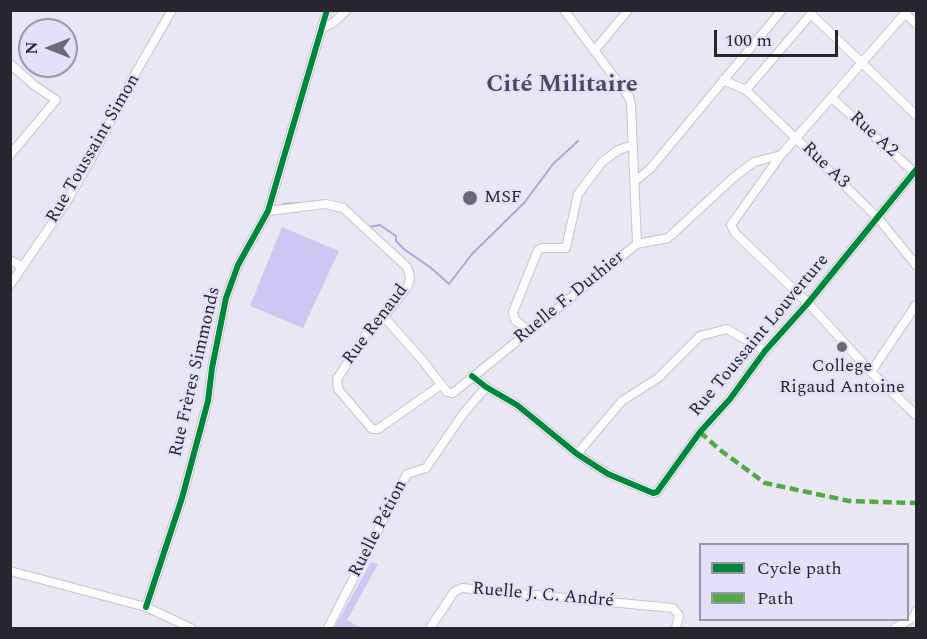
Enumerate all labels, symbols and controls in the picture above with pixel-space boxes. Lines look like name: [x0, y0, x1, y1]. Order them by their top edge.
north arrow: [18, 18, 78, 78]
scale bar: [717, 18, 842, 56]
text: 100 m: [725, 27, 772, 54]
text: N: [20, 41, 44, 55]
street label: Rue Toussaint Simon: [43, 71, 145, 227]
district label: Cité Militaire: [486, 72, 638, 100]
street label: Rue A2: [844, 108, 902, 162]
street label: Rue A3: [797, 138, 853, 194]
place label: MSF: [484, 187, 522, 209]
marker: MSF: [461, 189, 479, 207]
street label: Ruelle F. Duthier: [511, 247, 629, 349]
street label: Rue Toussaint Louverture: [686, 250, 834, 422]
street label: Rue Renaud: [339, 280, 413, 370]
street label: Rue Frères Simmonds: [166, 285, 226, 459]
marker: College Rigaud Antoine: [835, 340, 849, 354]
place label: College Rigaud Antoine: [779, 356, 905, 398]
street label: Ruelle Pétion: [345, 477, 413, 581]
legend: [699, 543, 909, 621]
text: Cycle path: [757, 555, 842, 582]
street label: Ruelle J. C. André: [471, 579, 615, 613]
text: Path: [757, 585, 794, 612]

